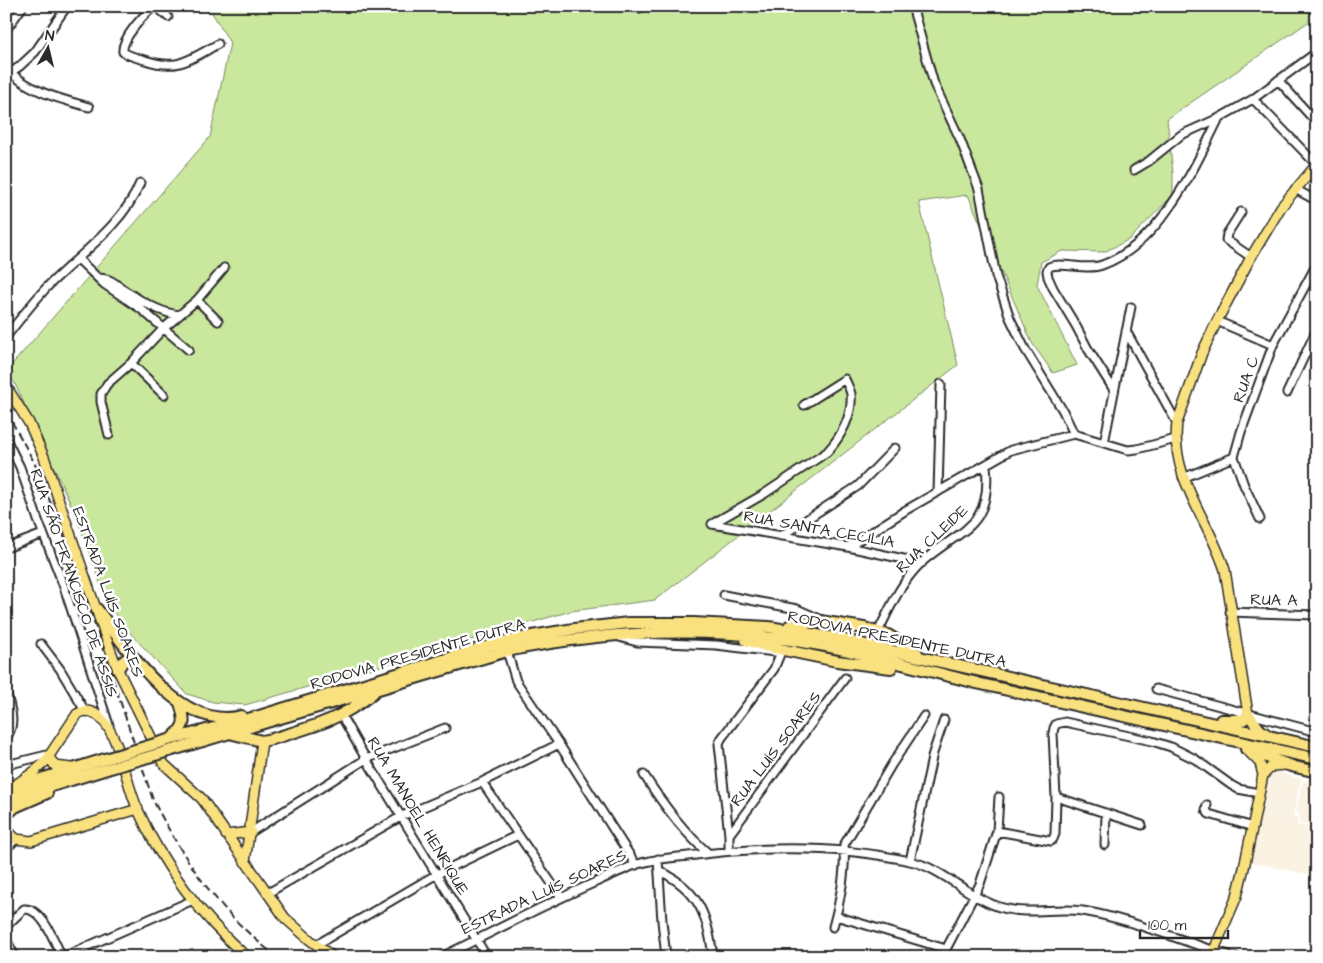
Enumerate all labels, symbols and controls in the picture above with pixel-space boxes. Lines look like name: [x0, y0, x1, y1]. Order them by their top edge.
north arrow: [22, 22, 72, 72]
text: N: [44, 26, 56, 47]
street label: RUA C: [1227, 353, 1265, 405]
street label: RUA SÃO FRANCISCO DE ASSIS: [25, 466, 123, 700]
street label: RUA CLEIDE: [891, 499, 973, 578]
street label: ESTRADA LUÍS SOARES: [67, 504, 149, 680]
street label: RUA SANTA CECILIA: [742, 505, 896, 553]
street label: RUA A: [1250, 589, 1298, 611]
street label: RODOVIA PRESIDENTE DUTRA: [786, 605, 1008, 673]
street label: RODOVIA PRESIDENTE DUTRA: [308, 613, 528, 695]
street label: RUA LUÍS SOARES: [726, 687, 826, 811]
street label: RUA MANOEL HENRIQUE: [362, 733, 474, 900]
street label: ESTRADA LUÍS SOARES: [458, 844, 630, 940]
scale bar: [1140, 908, 1228, 940]
text: 100 m: [1148, 915, 1187, 936]

